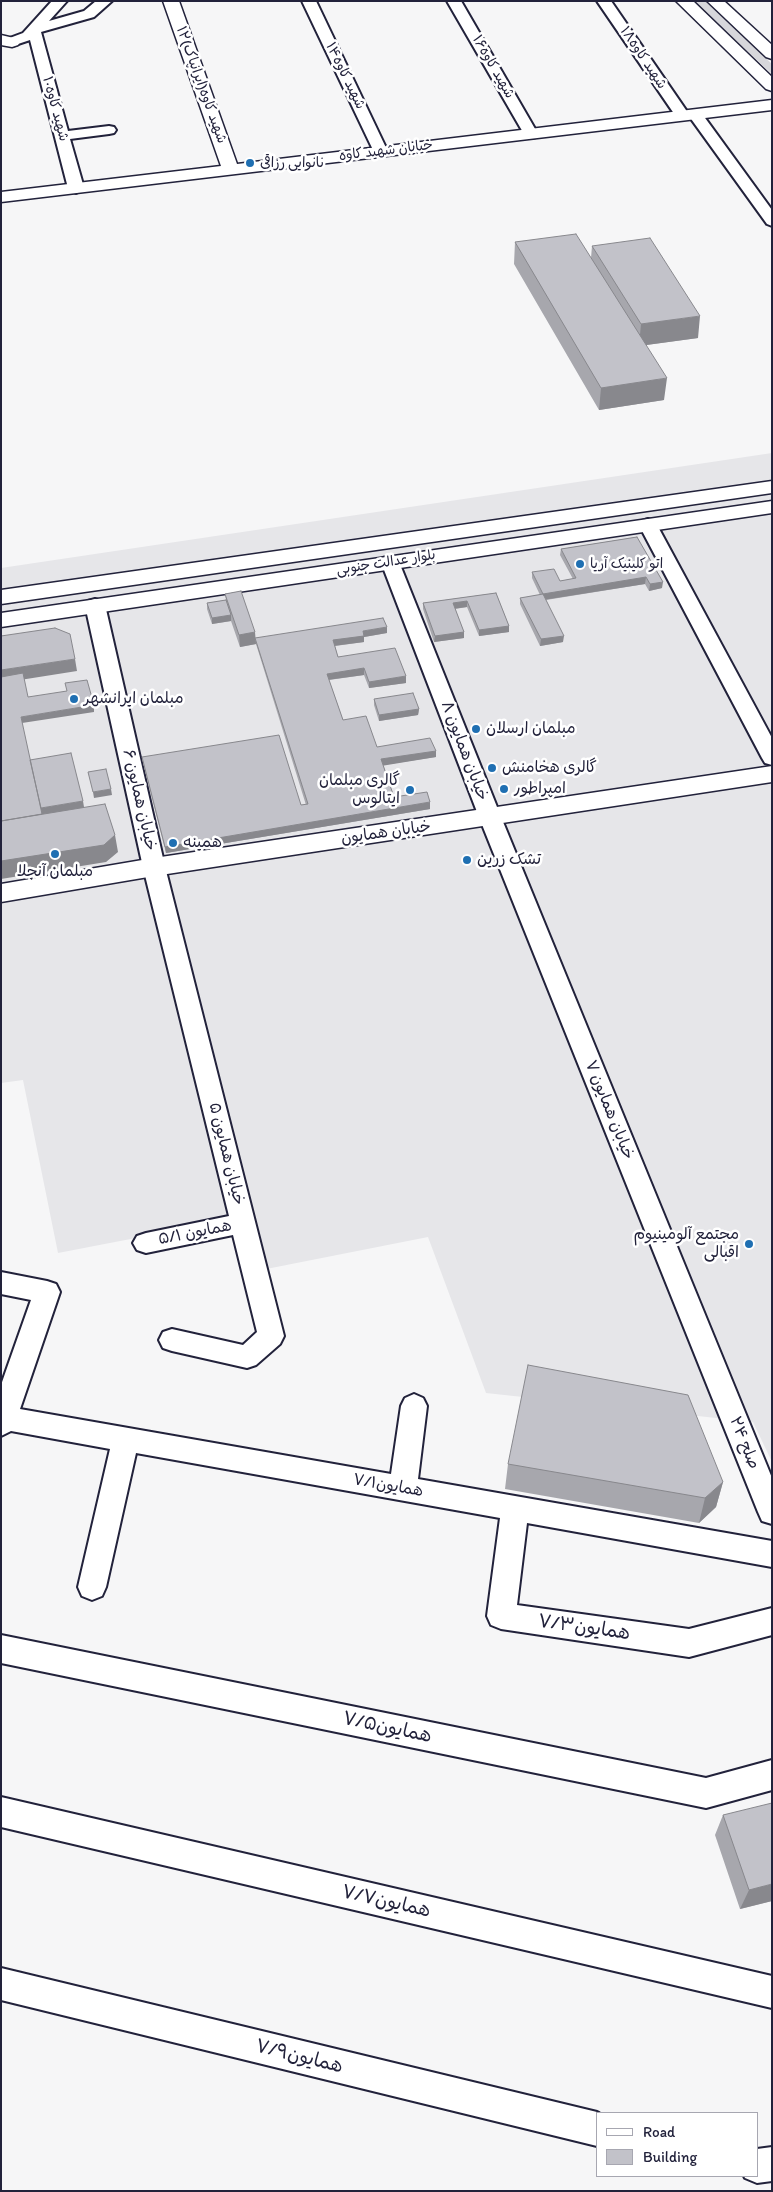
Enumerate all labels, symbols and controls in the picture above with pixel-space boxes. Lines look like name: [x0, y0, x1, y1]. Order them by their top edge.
street label: ۱۲شهید کاوه(ایرانپاک): [172, 24, 230, 146]
street label: شهید کاوه۱۸: [616, 24, 670, 92]
street label: شهید کاوه۱۶: [468, 32, 518, 102]
street label: شهید کاوه۱۴: [322, 40, 368, 112]
street label: شهید کاوه۱۰: [38, 75, 72, 143]
street label: خیابان شهید کاوه: [338, 137, 434, 165]
place label: نانوایی رزاقی: [260, 155, 324, 171]
marker: نانوایی رزاقی: [244, 157, 256, 169]
street label: بلوار عدالت جنوبی: [335, 547, 437, 579]
place label: اتو کلینیک آریا: [590, 556, 663, 572]
marker: اتو کلینیک آریا: [574, 558, 586, 570]
place label: مبلمان ایرانشهر: [84, 689, 184, 709]
marker: مبلمان ایرانشهر: [68, 693, 80, 705]
street label: خیابان همایون ۸: [436, 698, 492, 804]
place label: مبلمان ارسلان: [486, 719, 576, 739]
marker: مبلمان ارسلان: [470, 723, 482, 735]
street label: خیابان همایون ۶: [118, 747, 160, 853]
place label: گالری هخامنش: [502, 758, 597, 778]
marker: گالری هخامنش: [486, 762, 498, 774]
place label: گالری مبلمان ایتالوس: [319, 771, 400, 809]
place label: امپراطور: [514, 779, 566, 799]
marker: امپراطور: [498, 783, 510, 795]
marker: گالری مبلمان ایتالوس: [404, 784, 416, 796]
street label: خیابان همایون: [340, 817, 432, 849]
place label: همینه: [183, 833, 222, 853]
marker: همینه: [167, 837, 179, 849]
marker: مبلمان آنجلا: [49, 848, 61, 860]
place label: تشک زرین: [477, 850, 541, 870]
marker: تشک زرین: [461, 854, 473, 866]
place label: مبلمان آنجلا: [17, 862, 93, 882]
street label: خیابان همایون ۷: [580, 1058, 638, 1162]
street label: خیابان همایون ۵: [204, 1101, 248, 1207]
street label: همایون ۵/۱: [157, 1216, 233, 1250]
place label: مجتمع آلومینیوم اقبالی: [633, 1225, 739, 1263]
marker: مجتمع آلومینیوم اقبالی: [743, 1238, 755, 1250]
street label: صلح ۲۴: [725, 1414, 763, 1472]
street label: همایون۷/۱: [351, 1470, 425, 1502]
street label: همایون۷/۳: [536, 1610, 632, 1646]
street label: همایون۷/۵: [340, 1707, 434, 1749]
street label: همایون۷/۷: [339, 1881, 433, 1923]
street label: همایون۷/۹: [253, 2035, 345, 2079]
legend: [596, 2112, 758, 2177]
text: Road: [643, 2123, 675, 2141]
text: Building: [643, 2148, 697, 2166]

